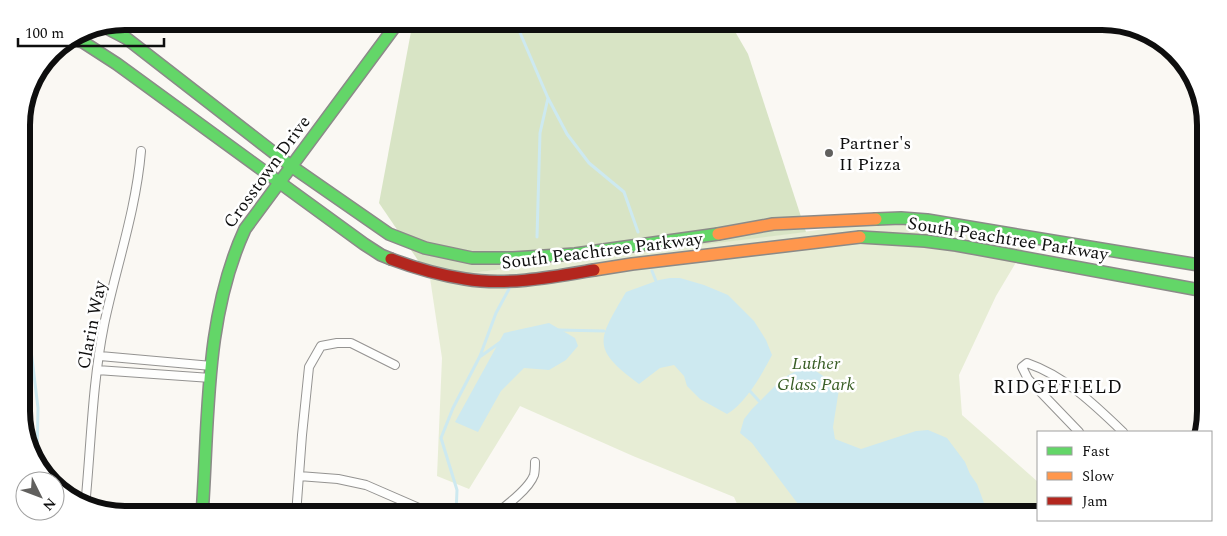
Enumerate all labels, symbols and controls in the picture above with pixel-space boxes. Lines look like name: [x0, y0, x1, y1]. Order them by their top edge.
scale bar: [18, 15, 164, 47]
text: 100 m: [25, 22, 64, 45]
street label: Crosstown Drive: [217, 110, 317, 234]
place label: Partner's II Pizza: [839, 130, 911, 178]
marker: Partner's II Pizza: [823, 147, 835, 159]
street label: South Peachtree Parkway: [906, 210, 1111, 268]
street label: South Peachtree Parkway: [500, 225, 706, 277]
street label: Clarin Way: [70, 277, 114, 372]
park label: Luther Glass Park: [777, 350, 856, 398]
district label: RIDGEFIELD: [993, 373, 1123, 402]
legend: [1037, 431, 1212, 521]
text: Fast: [1082, 440, 1110, 463]
text: Slow: [1082, 465, 1114, 488]
north arrow: [15, 471, 65, 521]
text: Jam: [1082, 490, 1108, 513]
text: N: [38, 493, 61, 516]

